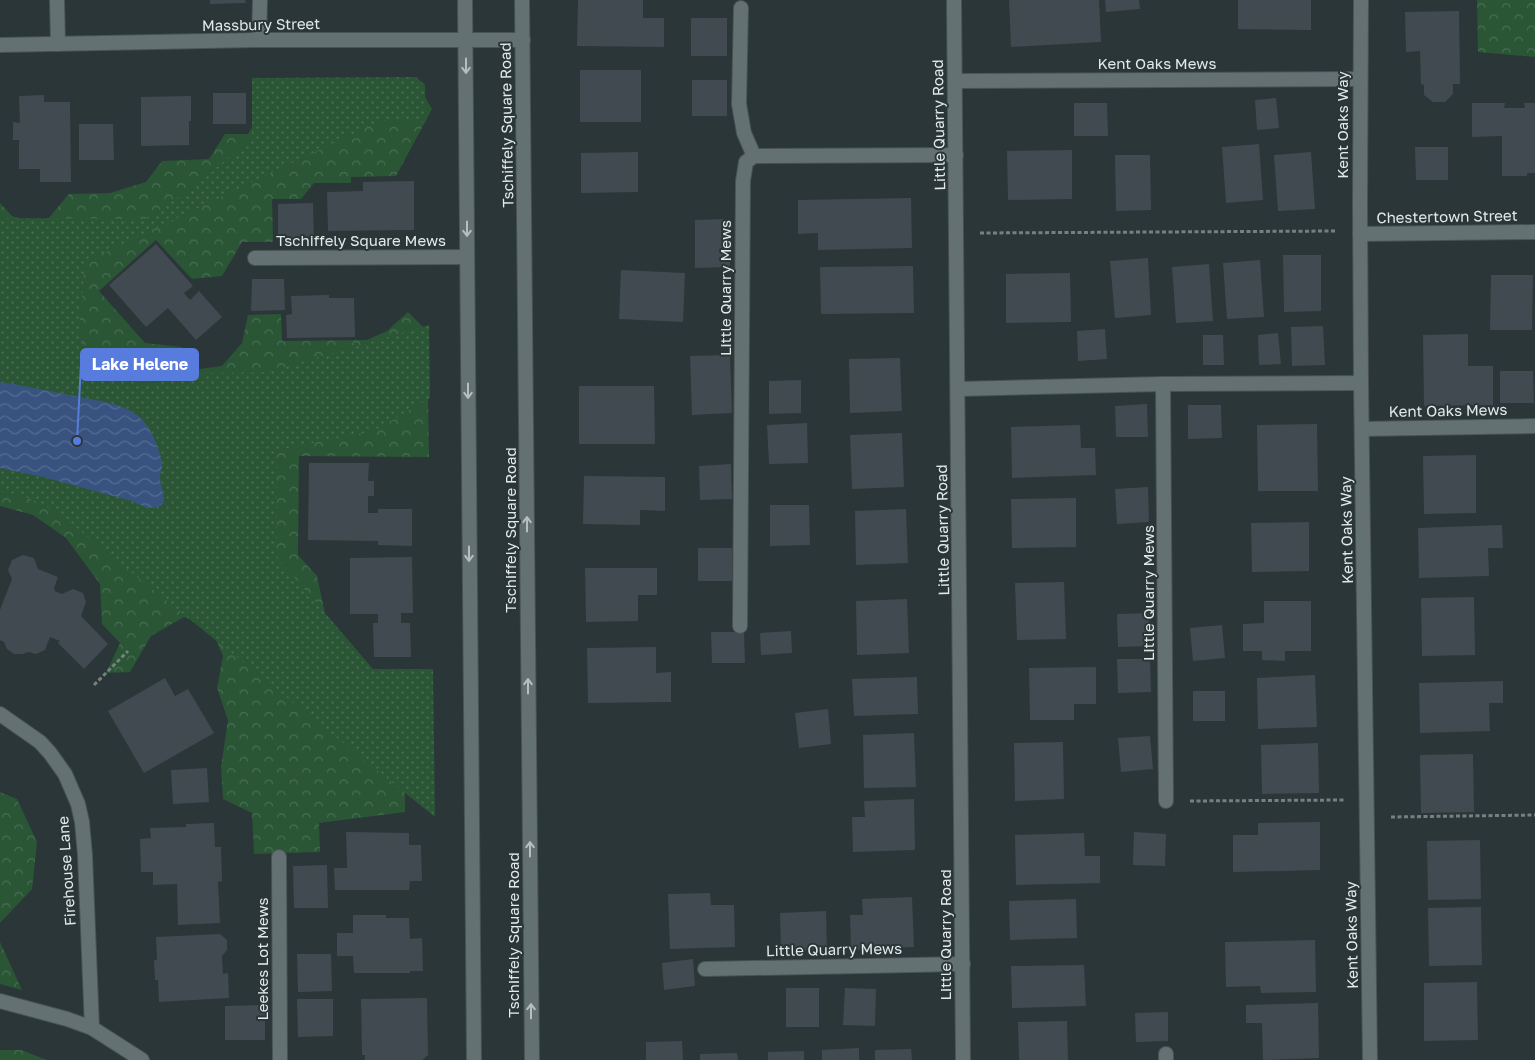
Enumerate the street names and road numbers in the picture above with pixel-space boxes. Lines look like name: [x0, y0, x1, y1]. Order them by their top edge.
street label: Massbury Street: [202, 14, 320, 34]
street label: Tschiffely Square Road: [496, 42, 516, 208]
street label: Kent Oaks Mews: [1098, 54, 1216, 72]
street label: Little Quarry Road: [928, 59, 948, 191]
street label: Kent Oaks Way: [1333, 71, 1351, 179]
street label: Chestertown Street: [1376, 206, 1518, 226]
street label: Little Quarry Mews: [716, 220, 734, 356]
street label: Tschiffely Square Mews: [276, 231, 446, 249]
street label: Kent Oaks Mews: [1388, 400, 1508, 420]
street label: Tschiffely Square Road: [501, 447, 519, 613]
street label: Little Quarry Road: [932, 464, 952, 596]
street label: Kent Oaks Way: [1336, 475, 1356, 584]
street label: Little Quarry Mews: [1139, 525, 1157, 661]
street label: Firehouse Lane: [53, 815, 79, 927]
street label: Tschiffely Square Road: [504, 852, 522, 1018]
street label: Little Quarry Road: [936, 869, 954, 1001]
street label: Kent Oaks Way: [1341, 880, 1361, 989]
street label: Leekes Lot Mews: [253, 897, 271, 1021]
street label: Little Quarry Mews: [766, 939, 902, 959]

